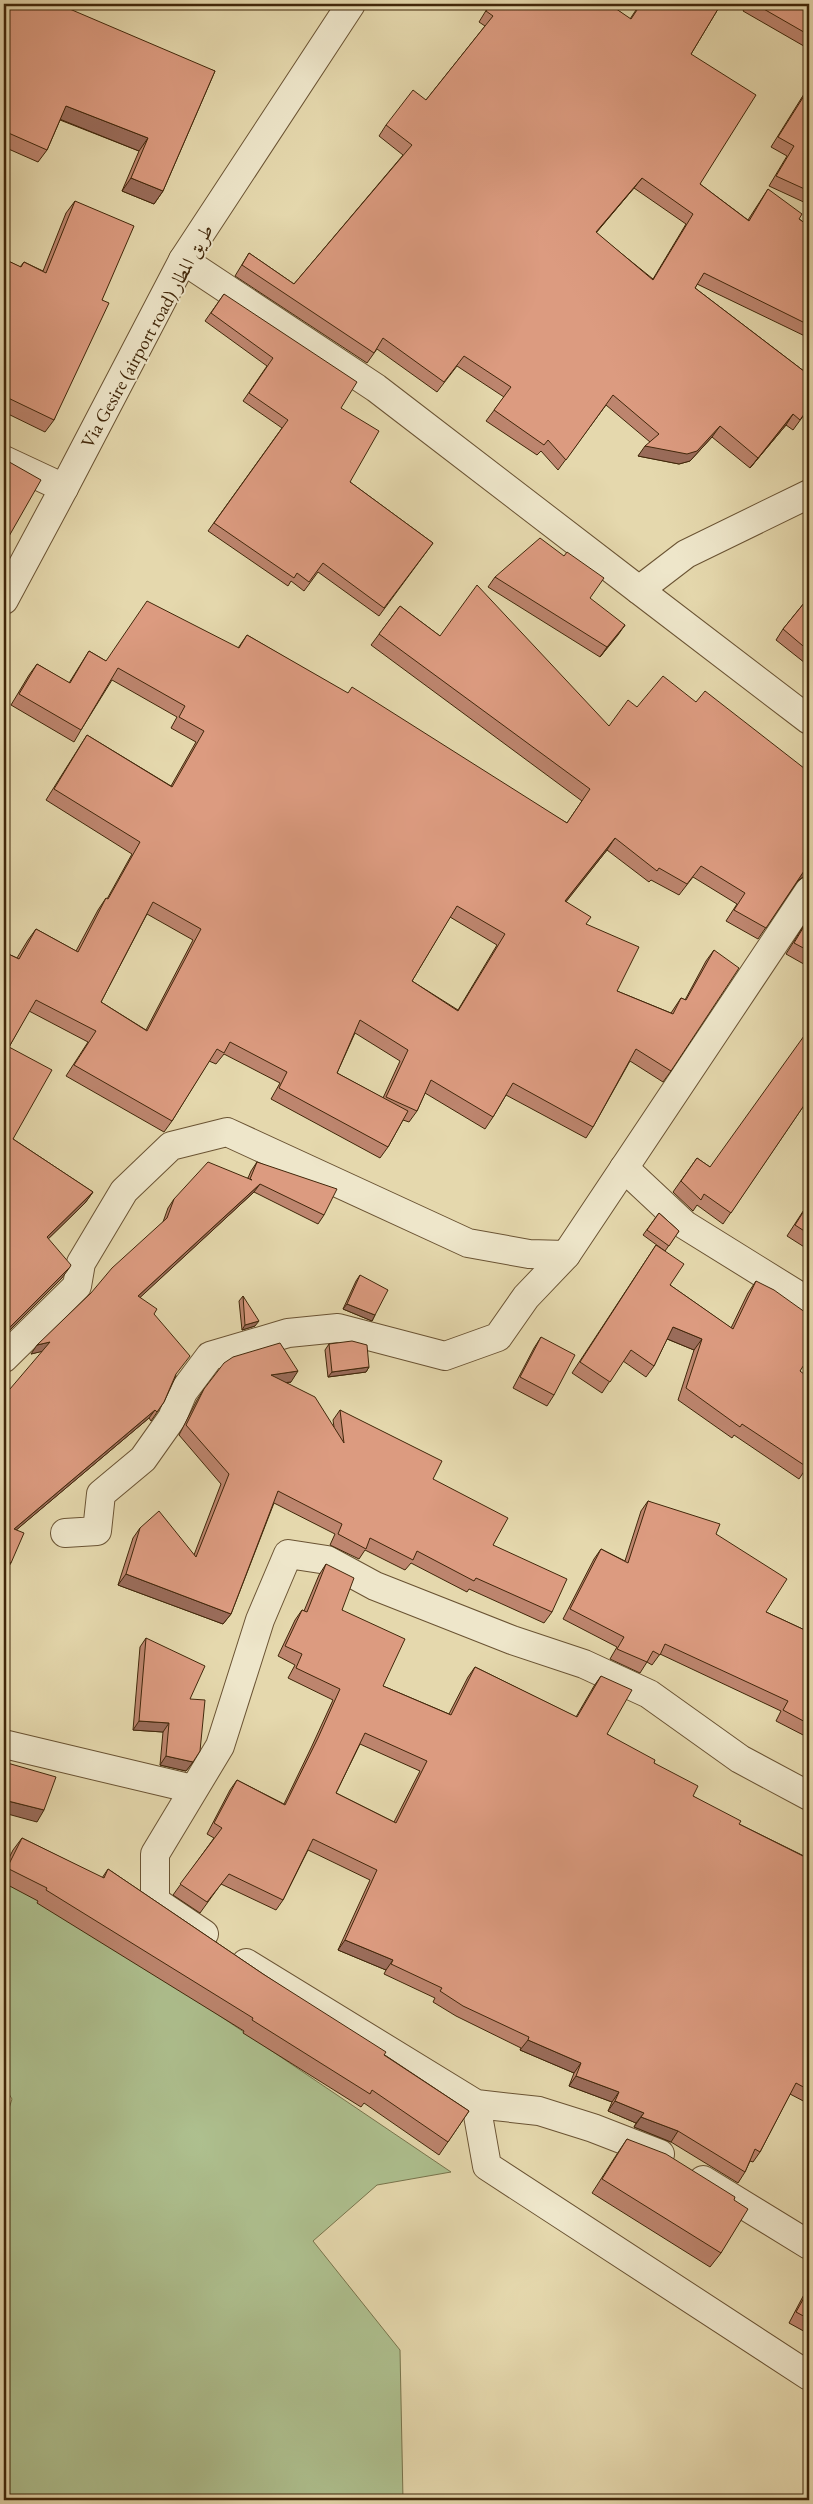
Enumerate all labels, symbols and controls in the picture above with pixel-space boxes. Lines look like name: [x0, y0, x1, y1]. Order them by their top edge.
street label: Via Gesire (airport road) طريق المطار: [75, 220, 219, 452]

